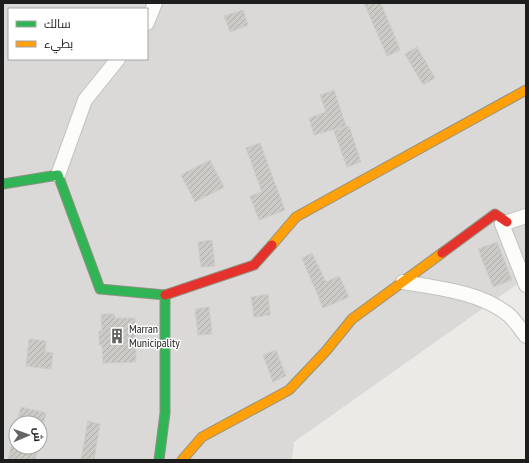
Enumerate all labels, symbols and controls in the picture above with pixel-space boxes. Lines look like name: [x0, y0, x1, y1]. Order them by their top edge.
legend: [8, 8, 148, 60]
text: سالك: [44, 16, 71, 31]
text: بطيء: [44, 36, 73, 54]
place label: Marran Municipality: [129, 321, 180, 350]
building icon: Marran Municipality: [108, 327, 126, 345]
north arrow: [8, 415, 48, 455]
text: ش: [31, 427, 45, 442]

